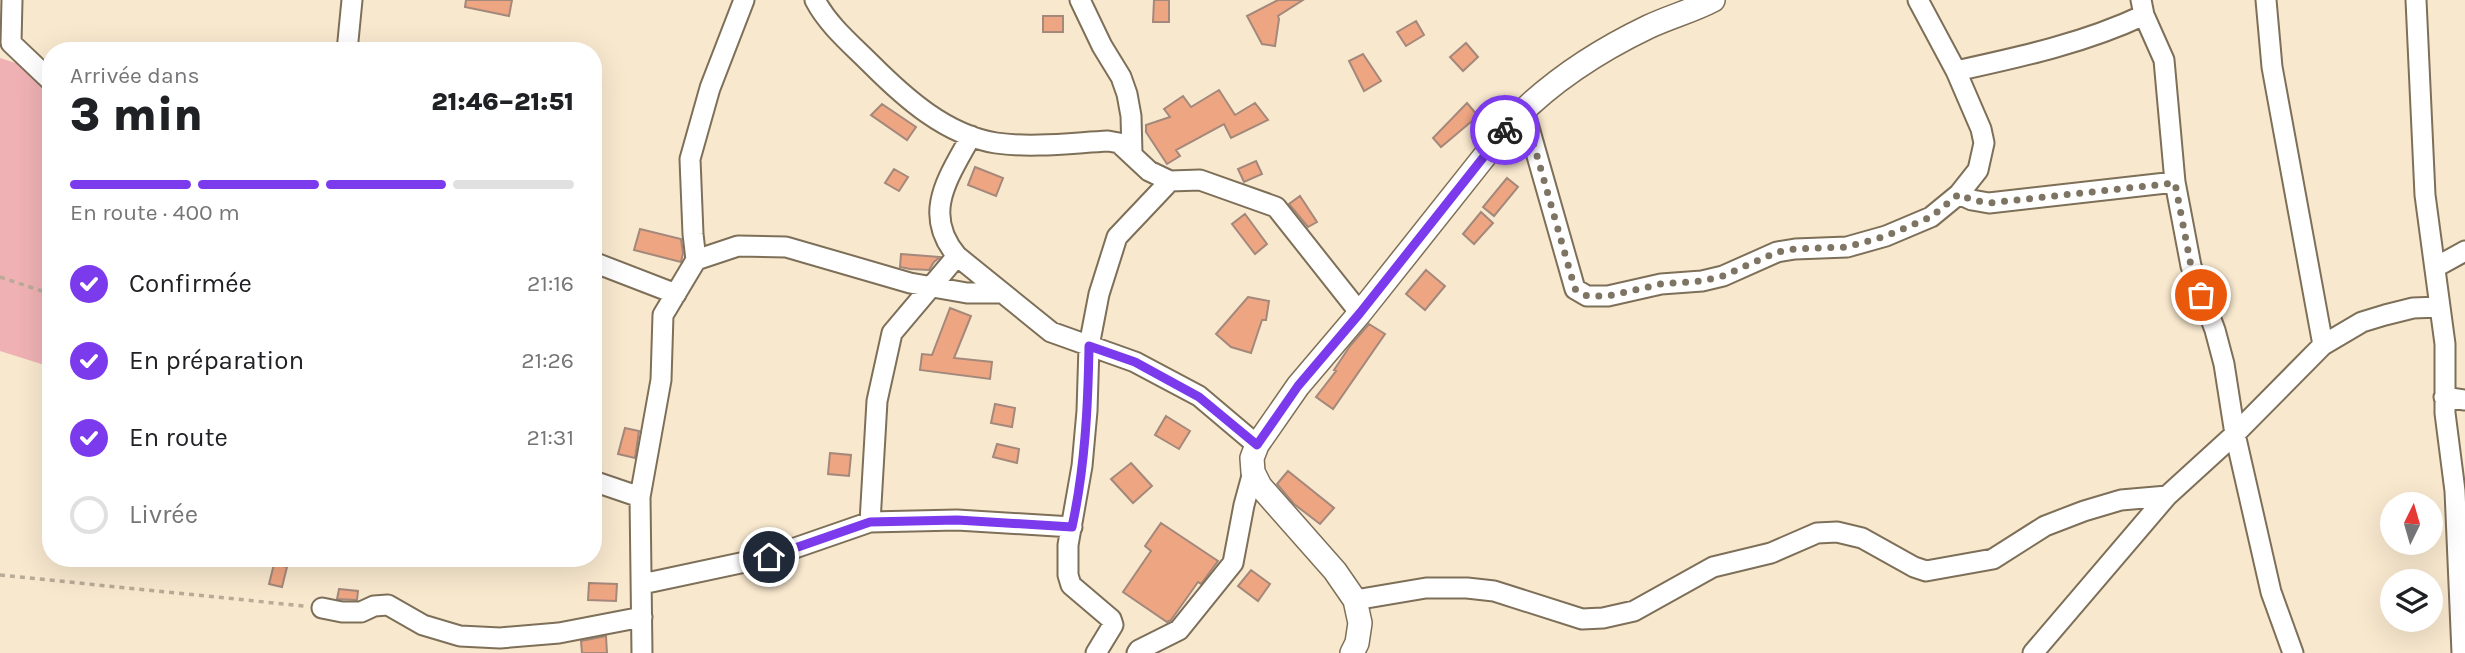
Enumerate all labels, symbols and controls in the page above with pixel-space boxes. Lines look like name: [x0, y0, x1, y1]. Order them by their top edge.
text: Arrivée dans: [70, 62, 200, 89]
text: 21:46–21:51: [431, 86, 574, 117]
text: 3 min: [70, 88, 203, 142]
courier: [1470, 95, 1540, 165]
icon: bike: [1486, 111, 1524, 149]
text: En route · 400 m: [70, 199, 240, 226]
icon: check: [70, 265, 108, 303]
pin: [2171, 265, 2231, 325]
text: Confirmée: [129, 268, 252, 299]
text: 21:16: [527, 270, 574, 297]
icon: bag: [2182, 276, 2220, 314]
icon: check: [70, 342, 108, 380]
text: En préparation: [129, 345, 304, 376]
text: 21:26: [521, 347, 574, 374]
icon: check: [70, 419, 108, 457]
text: En route: [129, 422, 228, 453]
text: 21:31: [527, 424, 574, 451]
north arrow: [2380, 492, 2443, 555]
map controls: [2380, 492, 2443, 632]
text: Livrée: [129, 499, 198, 530]
pin: [739, 527, 799, 587]
icon: home: [750, 538, 788, 576]
button: layers: [2380, 569, 2443, 632]

